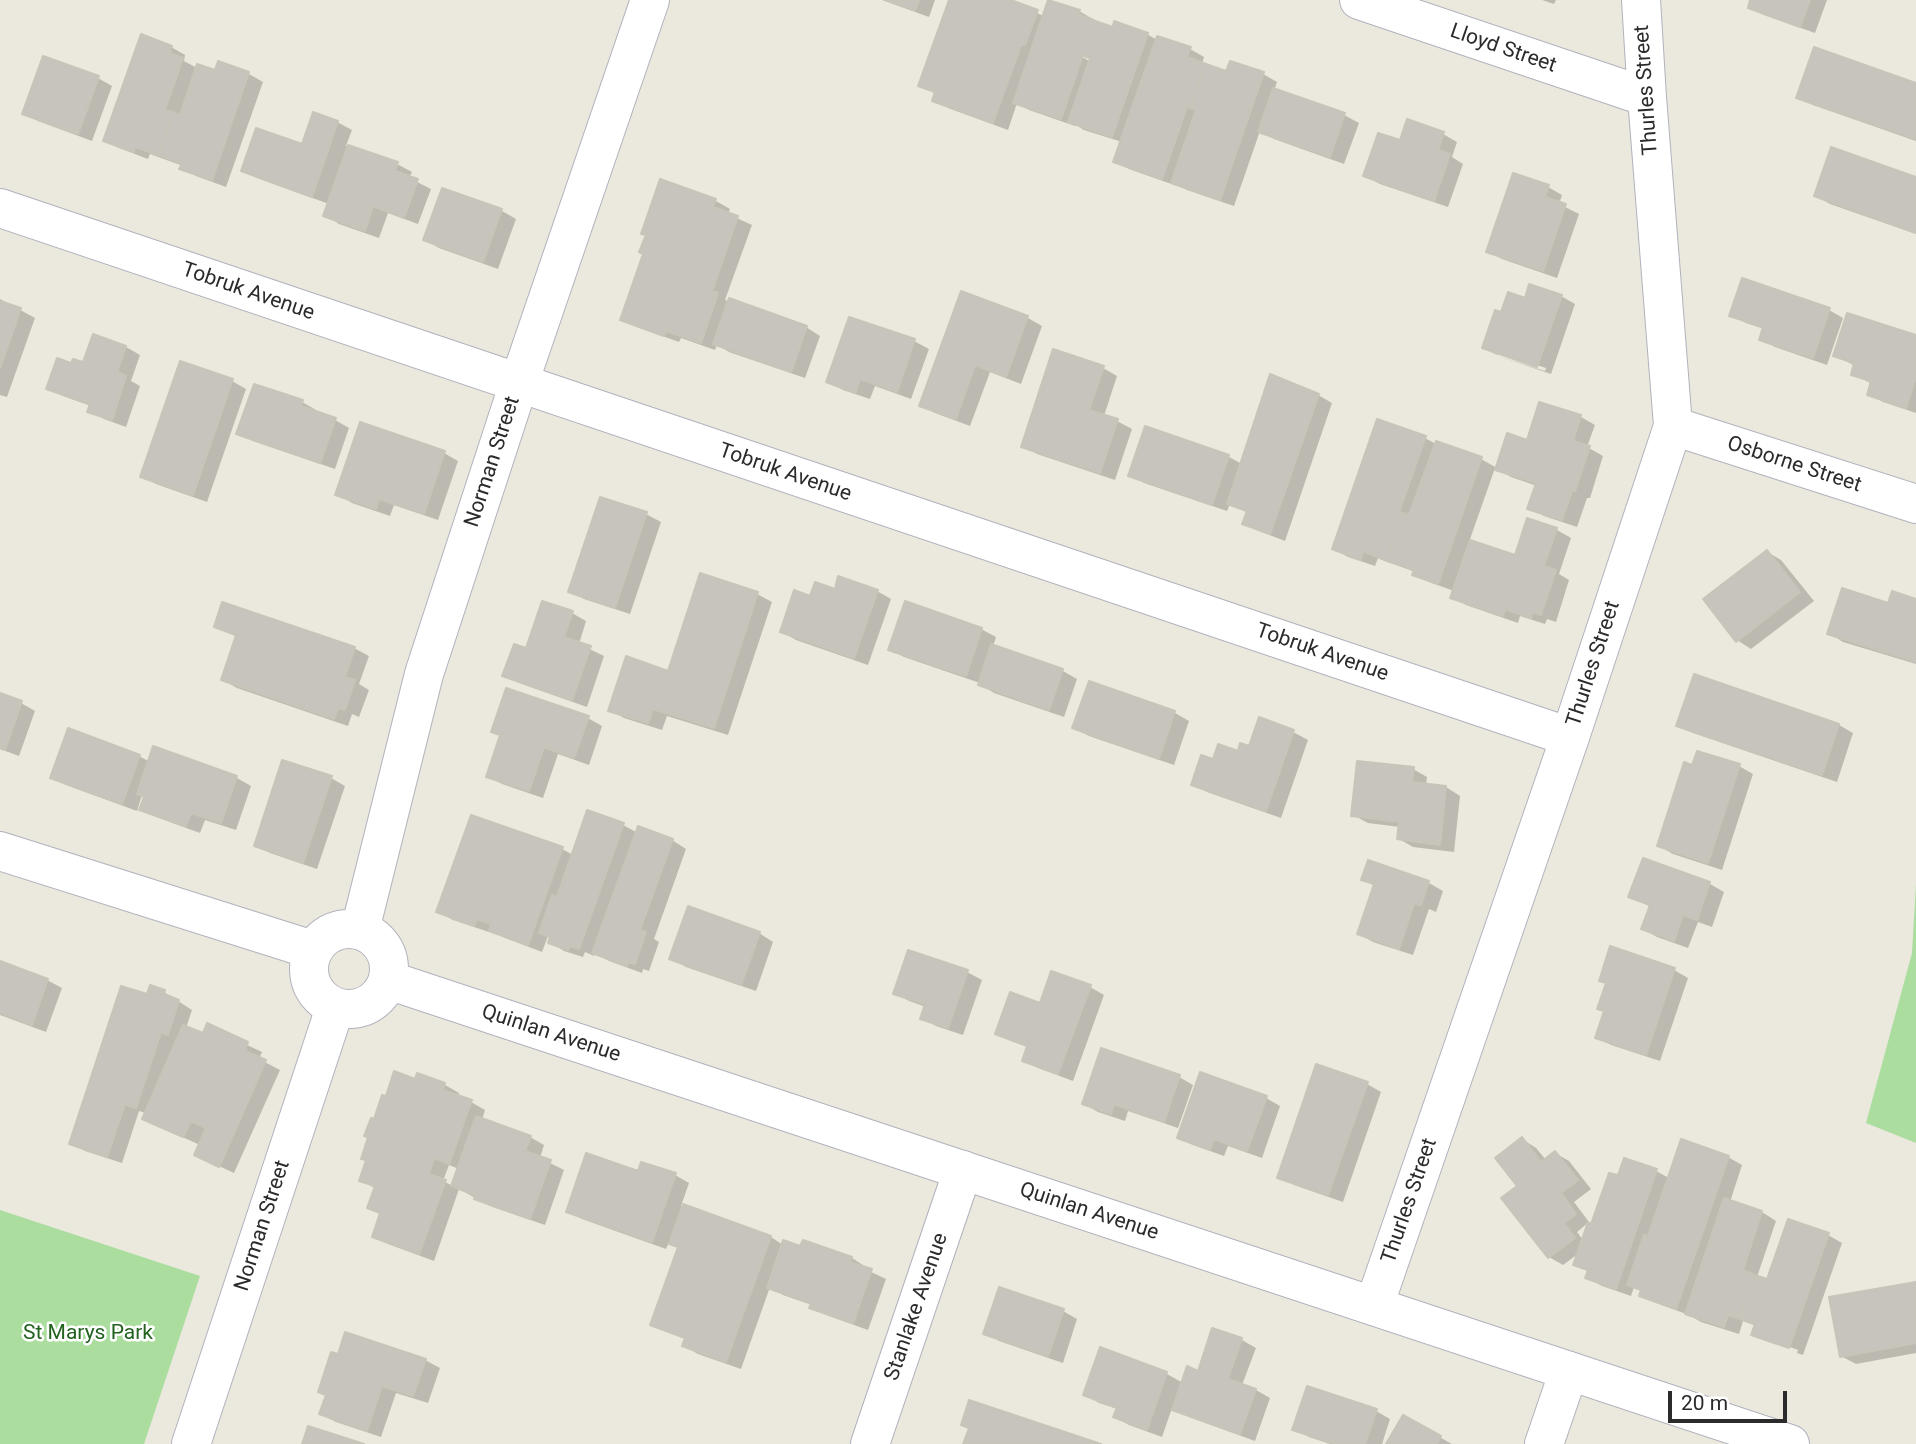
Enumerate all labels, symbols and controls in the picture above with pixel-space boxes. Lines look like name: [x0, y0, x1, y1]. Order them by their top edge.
street label: Lloyd Street: [1447, 19, 1559, 79]
street label: Thurles Street: [1630, 24, 1664, 156]
street label: Tobruk Avenue: [178, 258, 318, 326]
street label: Norman Street: [460, 393, 526, 531]
street label: Osborne Street: [1724, 431, 1864, 499]
street label: Tobruk Avenue: [715, 439, 855, 507]
street label: Thurles Street: [1562, 598, 1626, 730]
street label: Tobruk Avenue: [1252, 619, 1392, 687]
street label: Quinlan Avenue: [478, 1000, 624, 1068]
street label: Thurles Street: [1377, 1135, 1443, 1267]
street label: Norman Street: [230, 1157, 296, 1295]
street label: Quinlan Avenue: [1016, 1178, 1162, 1246]
street label: Stanlake Avenue: [880, 1230, 954, 1384]
park label: St Marys Park: [23, 1321, 153, 1347]
scale bar: [1671, 1378, 1790, 1422]
text: 20 m: [1681, 1391, 1728, 1415]

